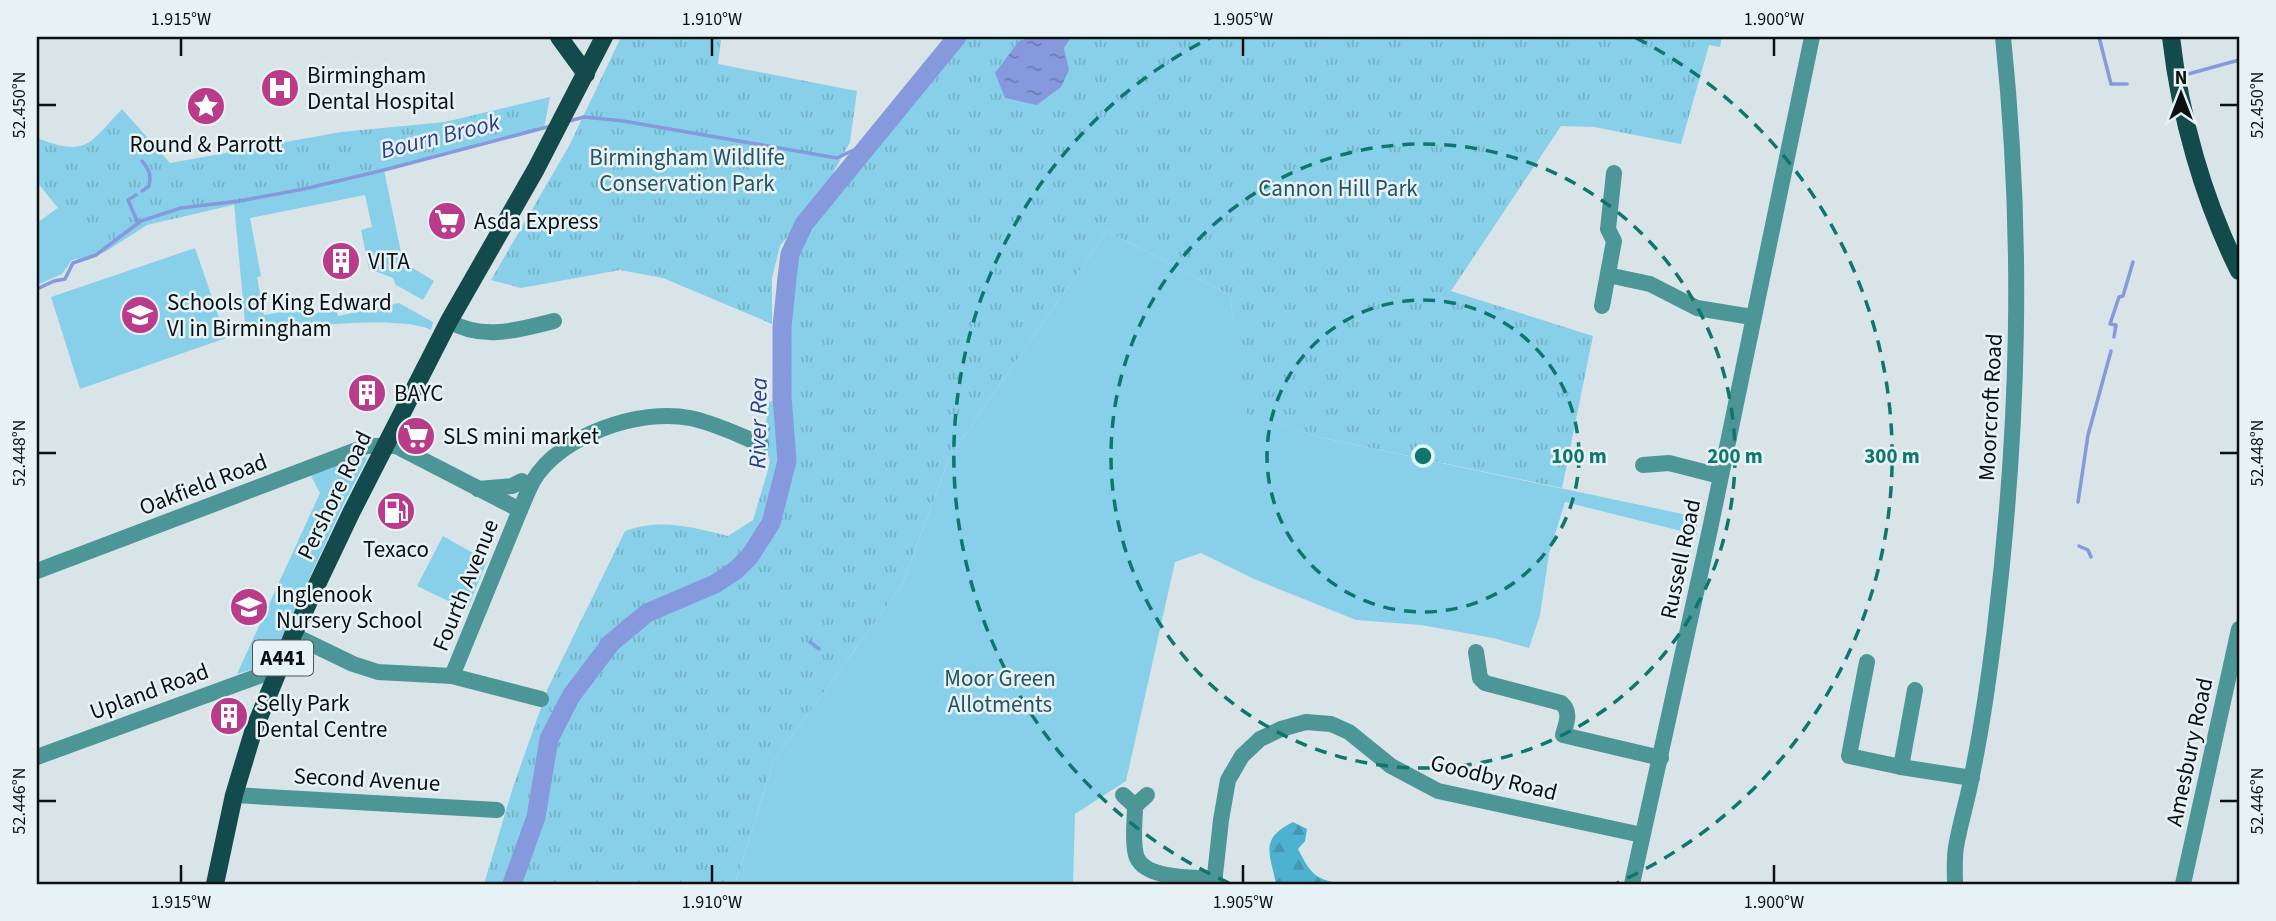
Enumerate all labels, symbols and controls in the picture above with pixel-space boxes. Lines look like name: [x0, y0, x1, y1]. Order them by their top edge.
text: 1.915°W: [151, 7, 211, 32]
text: 1.910°W: [682, 7, 742, 32]
text: 1.905°W: [1213, 7, 1273, 32]
text: 1.900°W: [1744, 7, 1804, 32]
place label: Birmingham Dental Hospital: [307, 59, 455, 118]
north arrow: [2146, 60, 2216, 130]
text: N: [2175, 65, 2187, 92]
hospital icon: Birmingham Dental Hospital: [259, 67, 301, 109]
text: 52.450°N: [7, 72, 32, 138]
text: 52.450°N: [2245, 72, 2270, 138]
place icon: Round & Parrott: [185, 85, 227, 127]
water label: Bourn Brook: [377, 105, 504, 168]
place label: Round & Parrott: [130, 128, 283, 161]
park label: Birmingham Wildlife Conservation Park: [589, 141, 785, 200]
park label: Cannon Hill Park: [1258, 172, 1418, 205]
supermarket icon: Asda Express: [426, 200, 468, 242]
place label: Asda Express: [474, 205, 598, 238]
building icon: VITA: [320, 240, 362, 282]
place label: VITA: [368, 245, 410, 278]
place label: Schools of King Edward VI in Birmingham: [167, 286, 392, 345]
school or university icon: Schools of King Edward VI in Birmingham: [119, 294, 161, 336]
street label: Moorcroft Road: [1970, 332, 2011, 482]
building icon: BAYC: [346, 372, 388, 414]
place label: BAYC: [394, 377, 443, 410]
water label: River Rea: [740, 377, 777, 469]
supermarket icon: SLS mini market: [395, 415, 437, 457]
text: 52.448°N: [7, 420, 32, 486]
place label: SLS mini market: [443, 420, 599, 453]
text: 52.448°N: [2245, 420, 2270, 486]
street label: Pershore Road: [289, 425, 380, 565]
text: 100 m: [1551, 441, 1607, 471]
text: 200 m: [1707, 441, 1763, 471]
text: 300 m: [1864, 441, 1920, 471]
centre of rings: [1411, 444, 1435, 468]
street label: Oakfield Road: [134, 445, 272, 524]
fuel station icon: Texaco: [375, 490, 417, 532]
street label: Russell Road: [1652, 496, 1709, 622]
street label: Fourth Avenue: [424, 514, 507, 656]
place label: Texaco: [363, 533, 429, 566]
place label: Inglenook Nursery School: [276, 578, 422, 637]
school or university icon: Inglenook Nursery School: [228, 586, 270, 628]
road number: A441: [253, 640, 313, 676]
street label: Upland Road: [85, 655, 213, 728]
park label: Moor Green Allotments: [944, 662, 1056, 721]
street label: Amesbury Road: [2158, 675, 2221, 829]
place label: Selly Park Dental Centre: [256, 687, 388, 746]
building icon: Selly Park Dental Centre: [208, 695, 250, 737]
street label: Goodby Road: [1427, 746, 1561, 809]
street label: Second Avenue: [293, 759, 441, 800]
text: 52.446°N: [7, 768, 32, 834]
text: 52.446°N: [2245, 768, 2270, 834]
text: 1.915°W: [151, 890, 211, 915]
text: 1.910°W: [682, 890, 742, 915]
text: 1.905°W: [1213, 890, 1273, 915]
text: 1.900°W: [1744, 890, 1804, 915]

